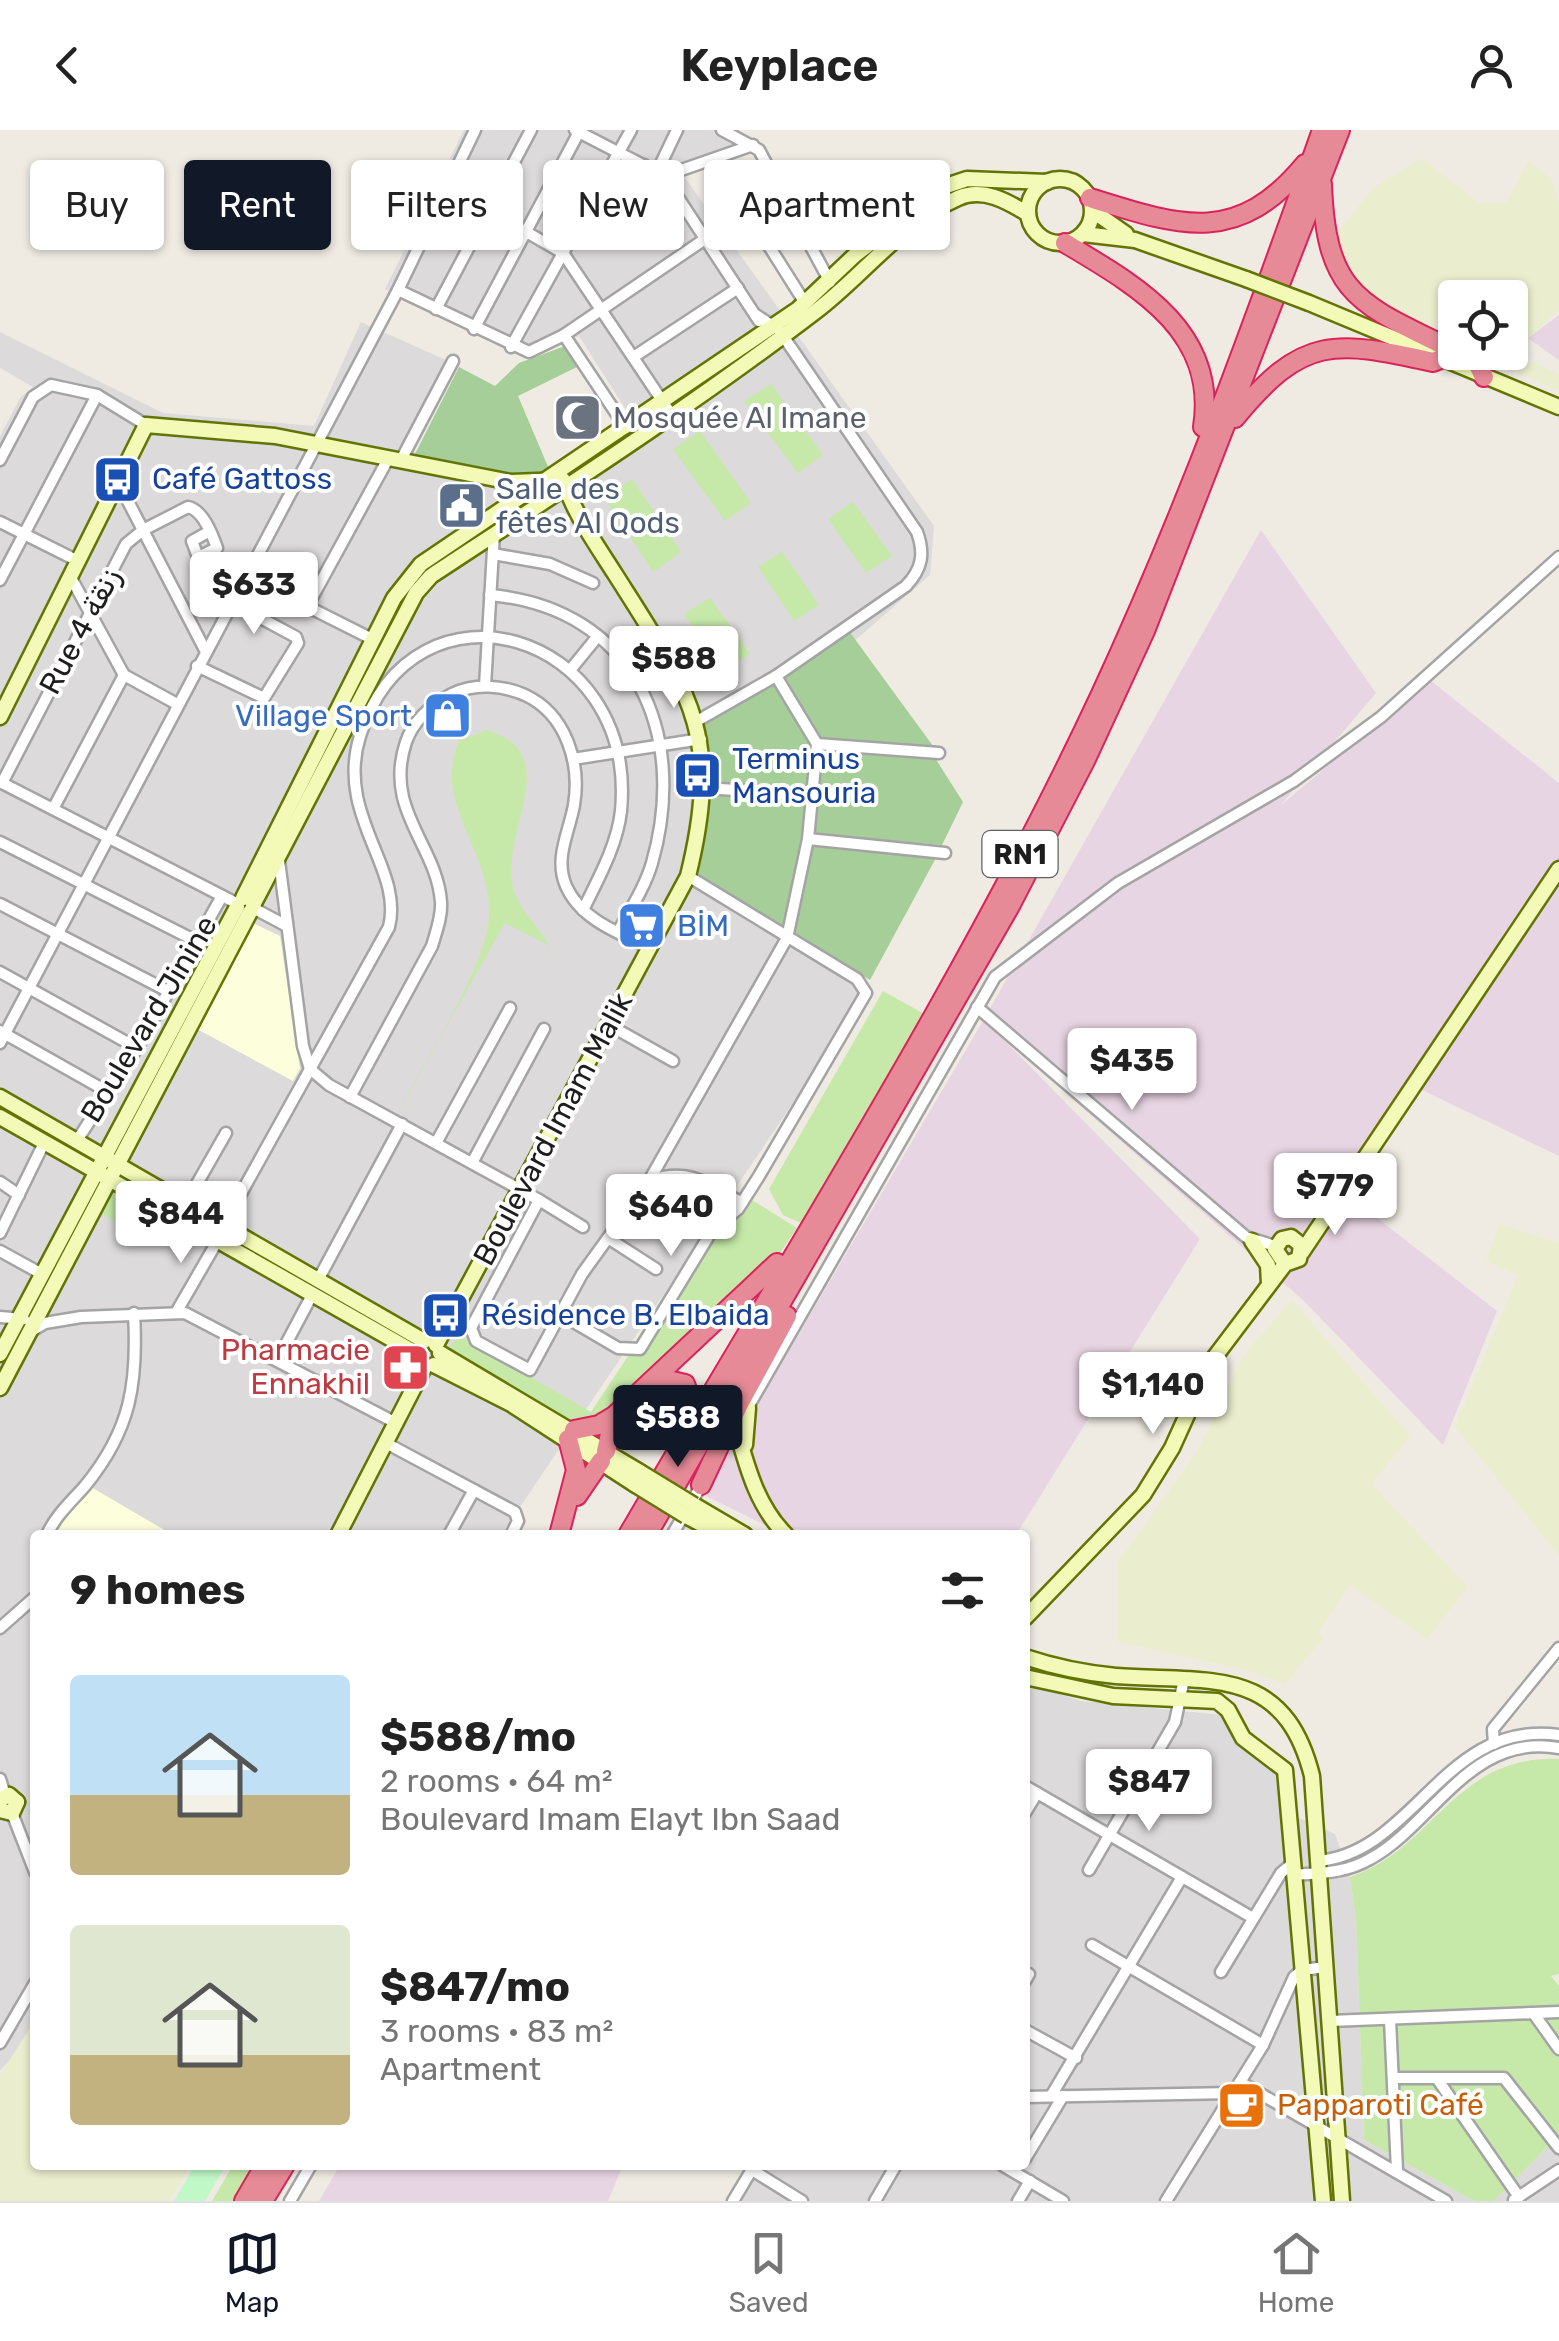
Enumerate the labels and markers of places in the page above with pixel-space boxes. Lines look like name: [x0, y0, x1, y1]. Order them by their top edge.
mosque icon: Mosquée Al Imane: [552, 392, 604, 444]
place label: Mosquée Al Imane: [613, 400, 867, 436]
bus stop icon: Café Gattoss: [91, 453, 143, 505]
place label: Café Gattoss: [152, 461, 332, 497]
place label: Salle des fêtes Al Qods: [496, 471, 680, 541]
public building icon: Salle des fêtes Al Qods: [435, 480, 487, 532]
pin: $633: [195, 552, 313, 637]
pin: $588: [615, 626, 733, 711]
shop icon: Village Sport: [421, 690, 473, 742]
place label: Village Sport: [235, 698, 412, 734]
place label: Terminus Mansouria: [732, 741, 876, 811]
bus stop icon: Terminus Mansouria: [671, 750, 723, 802]
supermarket icon: BİM: [616, 900, 668, 952]
place label: BİM: [677, 908, 729, 944]
pin: $435: [1073, 1028, 1191, 1113]
pin: $779: [1276, 1153, 1394, 1238]
pin: $640: [612, 1174, 730, 1259]
pin: $844: [122, 1181, 240, 1266]
bus stop icon: Résidence B. Elbaida: [420, 1289, 472, 1341]
place label: Résidence B. Elbaida: [481, 1297, 770, 1333]
place label: Pharmacie Ennakhil: [221, 1332, 370, 1402]
pharmacy icon: Pharmacie Ennakhil: [379, 1341, 431, 1393]
pin: $1,140: [1072, 1352, 1234, 1437]
pin: $588: [619, 1385, 737, 1470]
pin: $847: [1090, 1749, 1208, 1834]
cafe icon: Papparoti Café: [1216, 2079, 1268, 2131]
place label: Papparoti Café: [1277, 2087, 1484, 2123]

